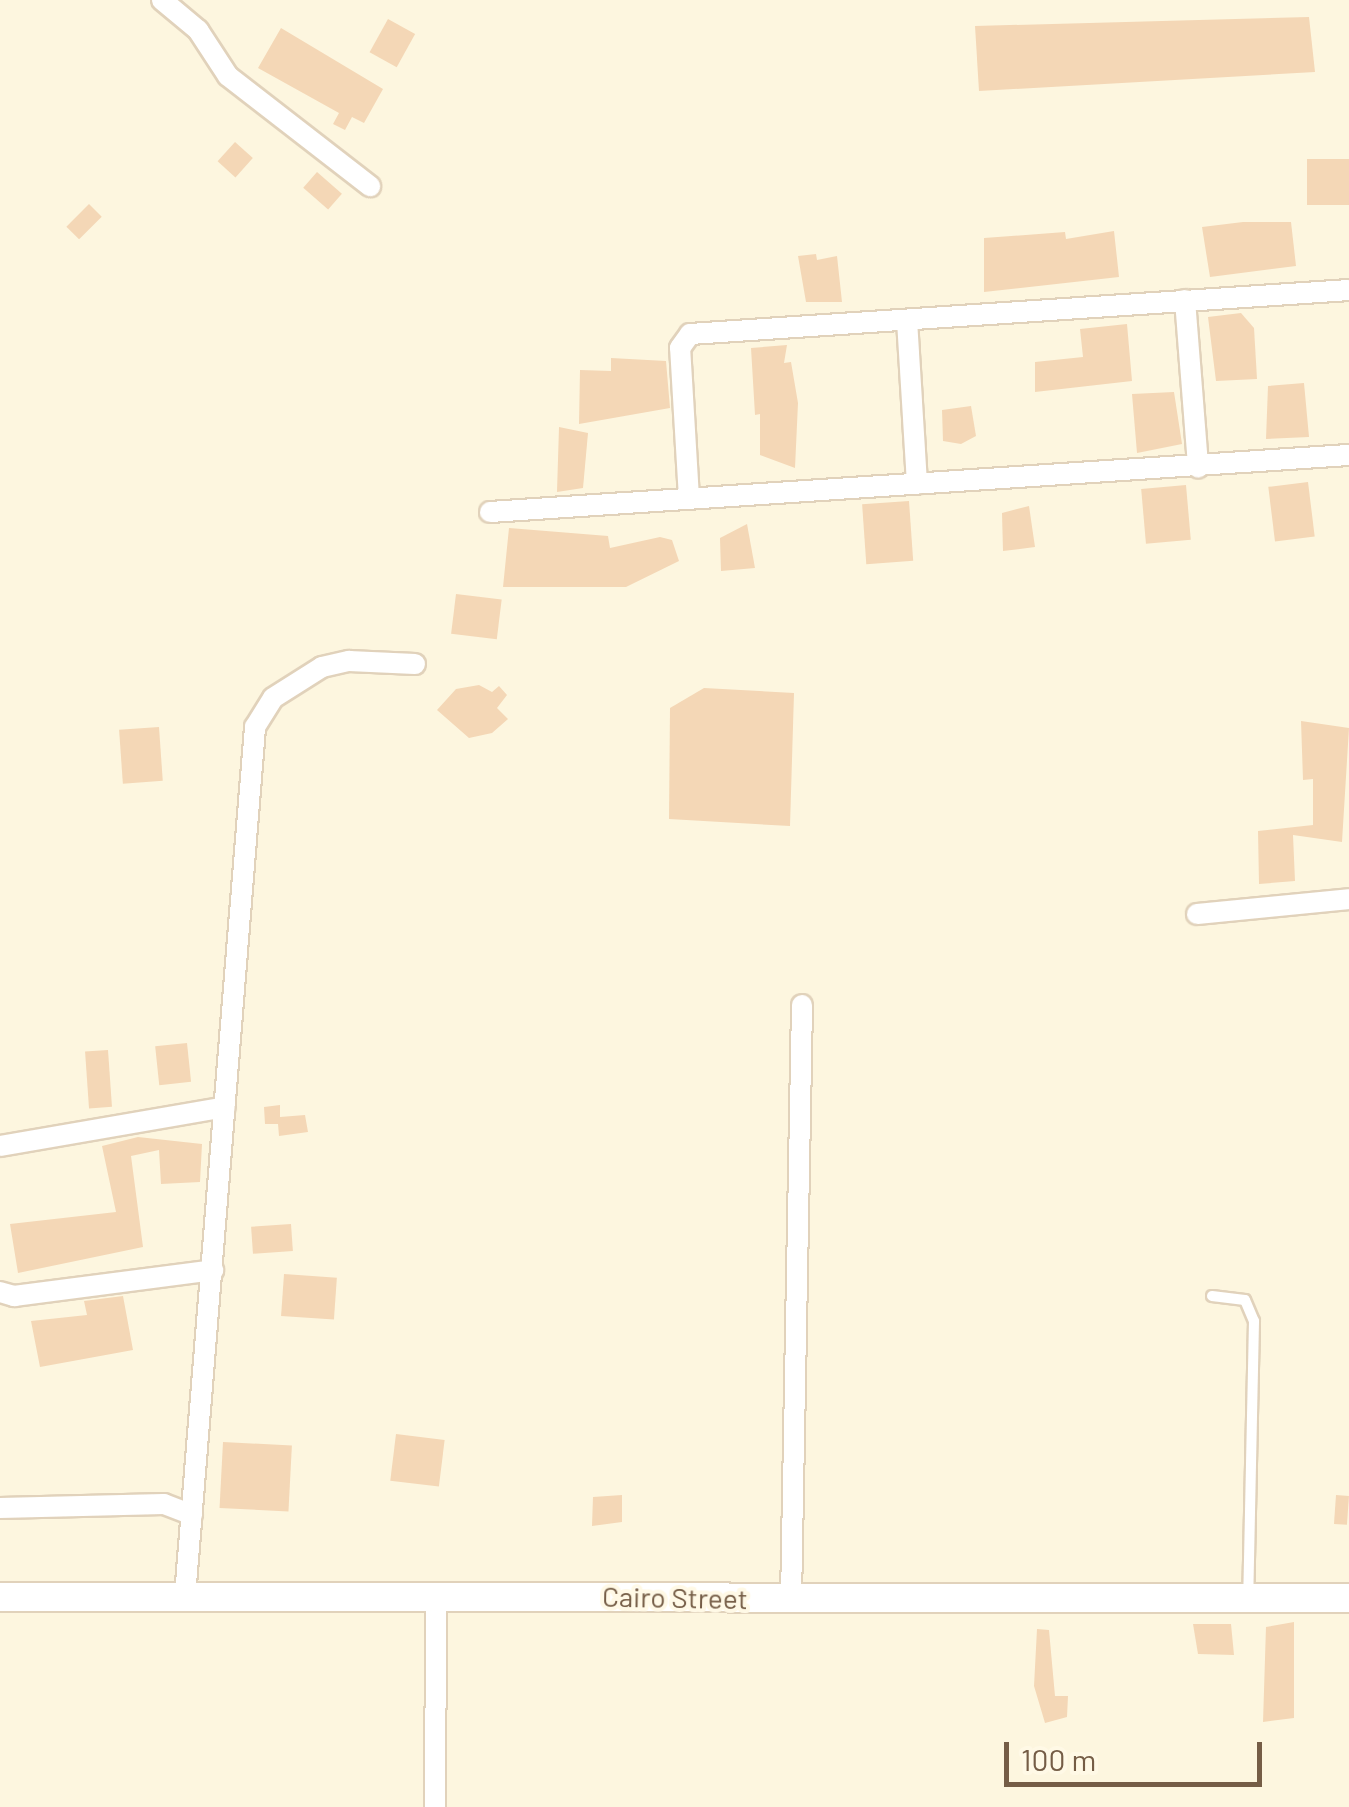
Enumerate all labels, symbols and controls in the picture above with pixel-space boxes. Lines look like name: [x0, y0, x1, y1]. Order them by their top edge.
street label: Cairo Street: [602, 1579, 748, 1615]
scale bar: [1009, 1722, 1266, 1784]
text: 100 m: [1021, 1741, 1096, 1777]

